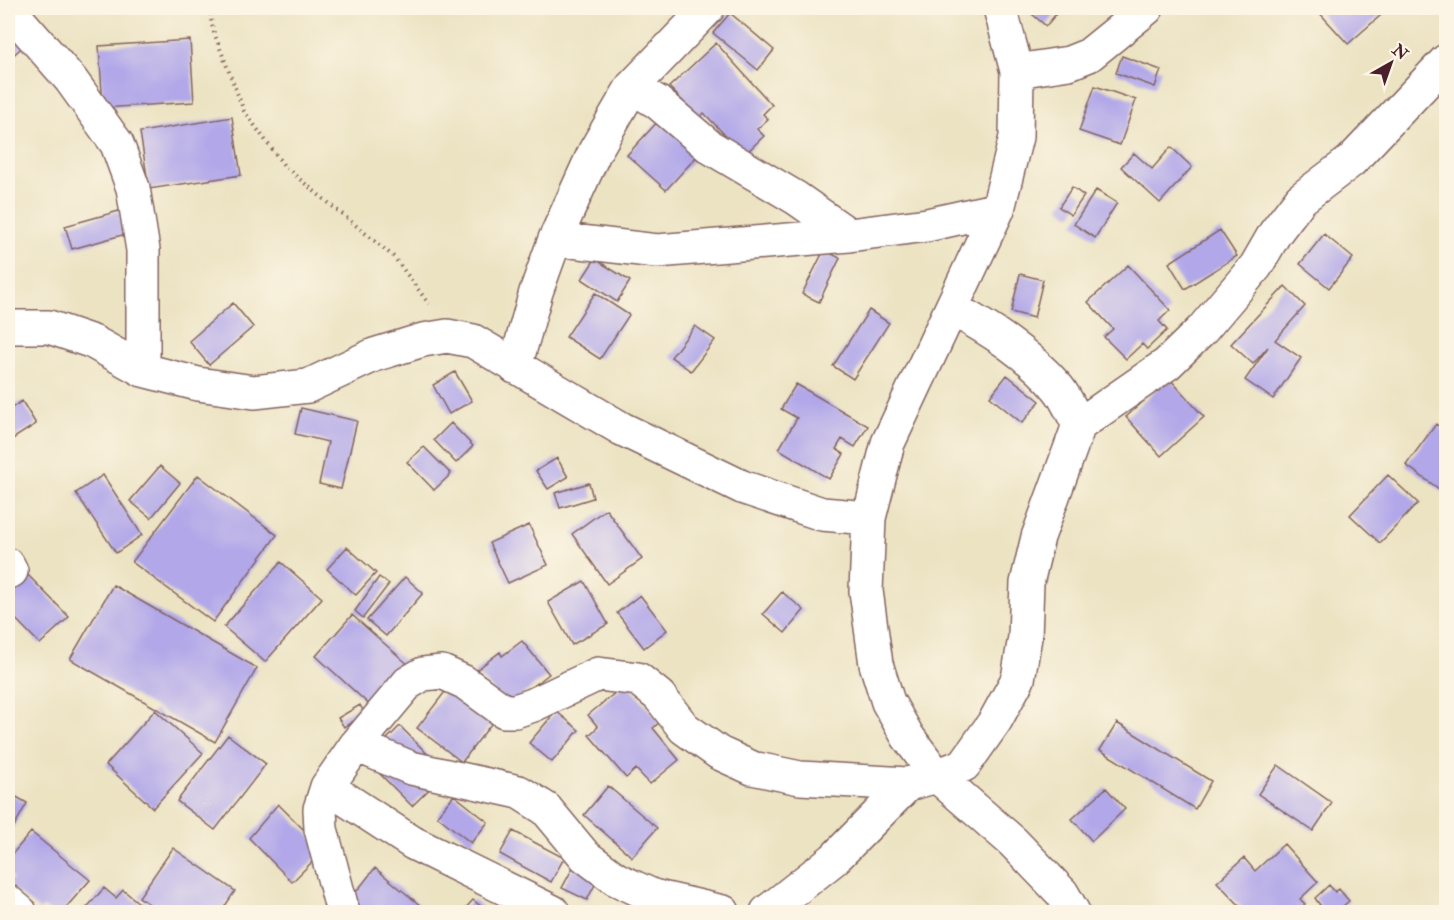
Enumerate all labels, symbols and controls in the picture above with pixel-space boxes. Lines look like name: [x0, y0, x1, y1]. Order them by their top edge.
north arrow: [1361, 33, 1421, 93]
text: N: [1387, 39, 1412, 65]

